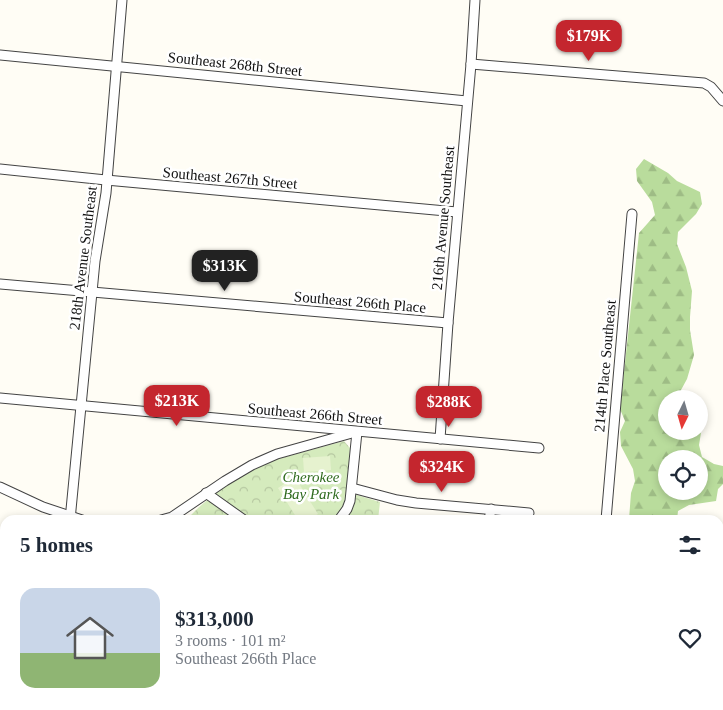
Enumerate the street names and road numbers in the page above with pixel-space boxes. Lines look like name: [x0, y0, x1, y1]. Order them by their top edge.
street label: Southeast 268th Street: [167, 49, 304, 79]
street label: 216th Avenue Southeast: [429, 144, 457, 291]
street label: Southeast 267th Street: [162, 164, 299, 192]
street label: 218th Avenue Southeast: [66, 184, 100, 331]
street label: Southeast 266th Place: [293, 288, 427, 316]
street label: 214th Place Southeast: [591, 298, 619, 433]
street label: Southeast 266th Street: [247, 400, 384, 428]

